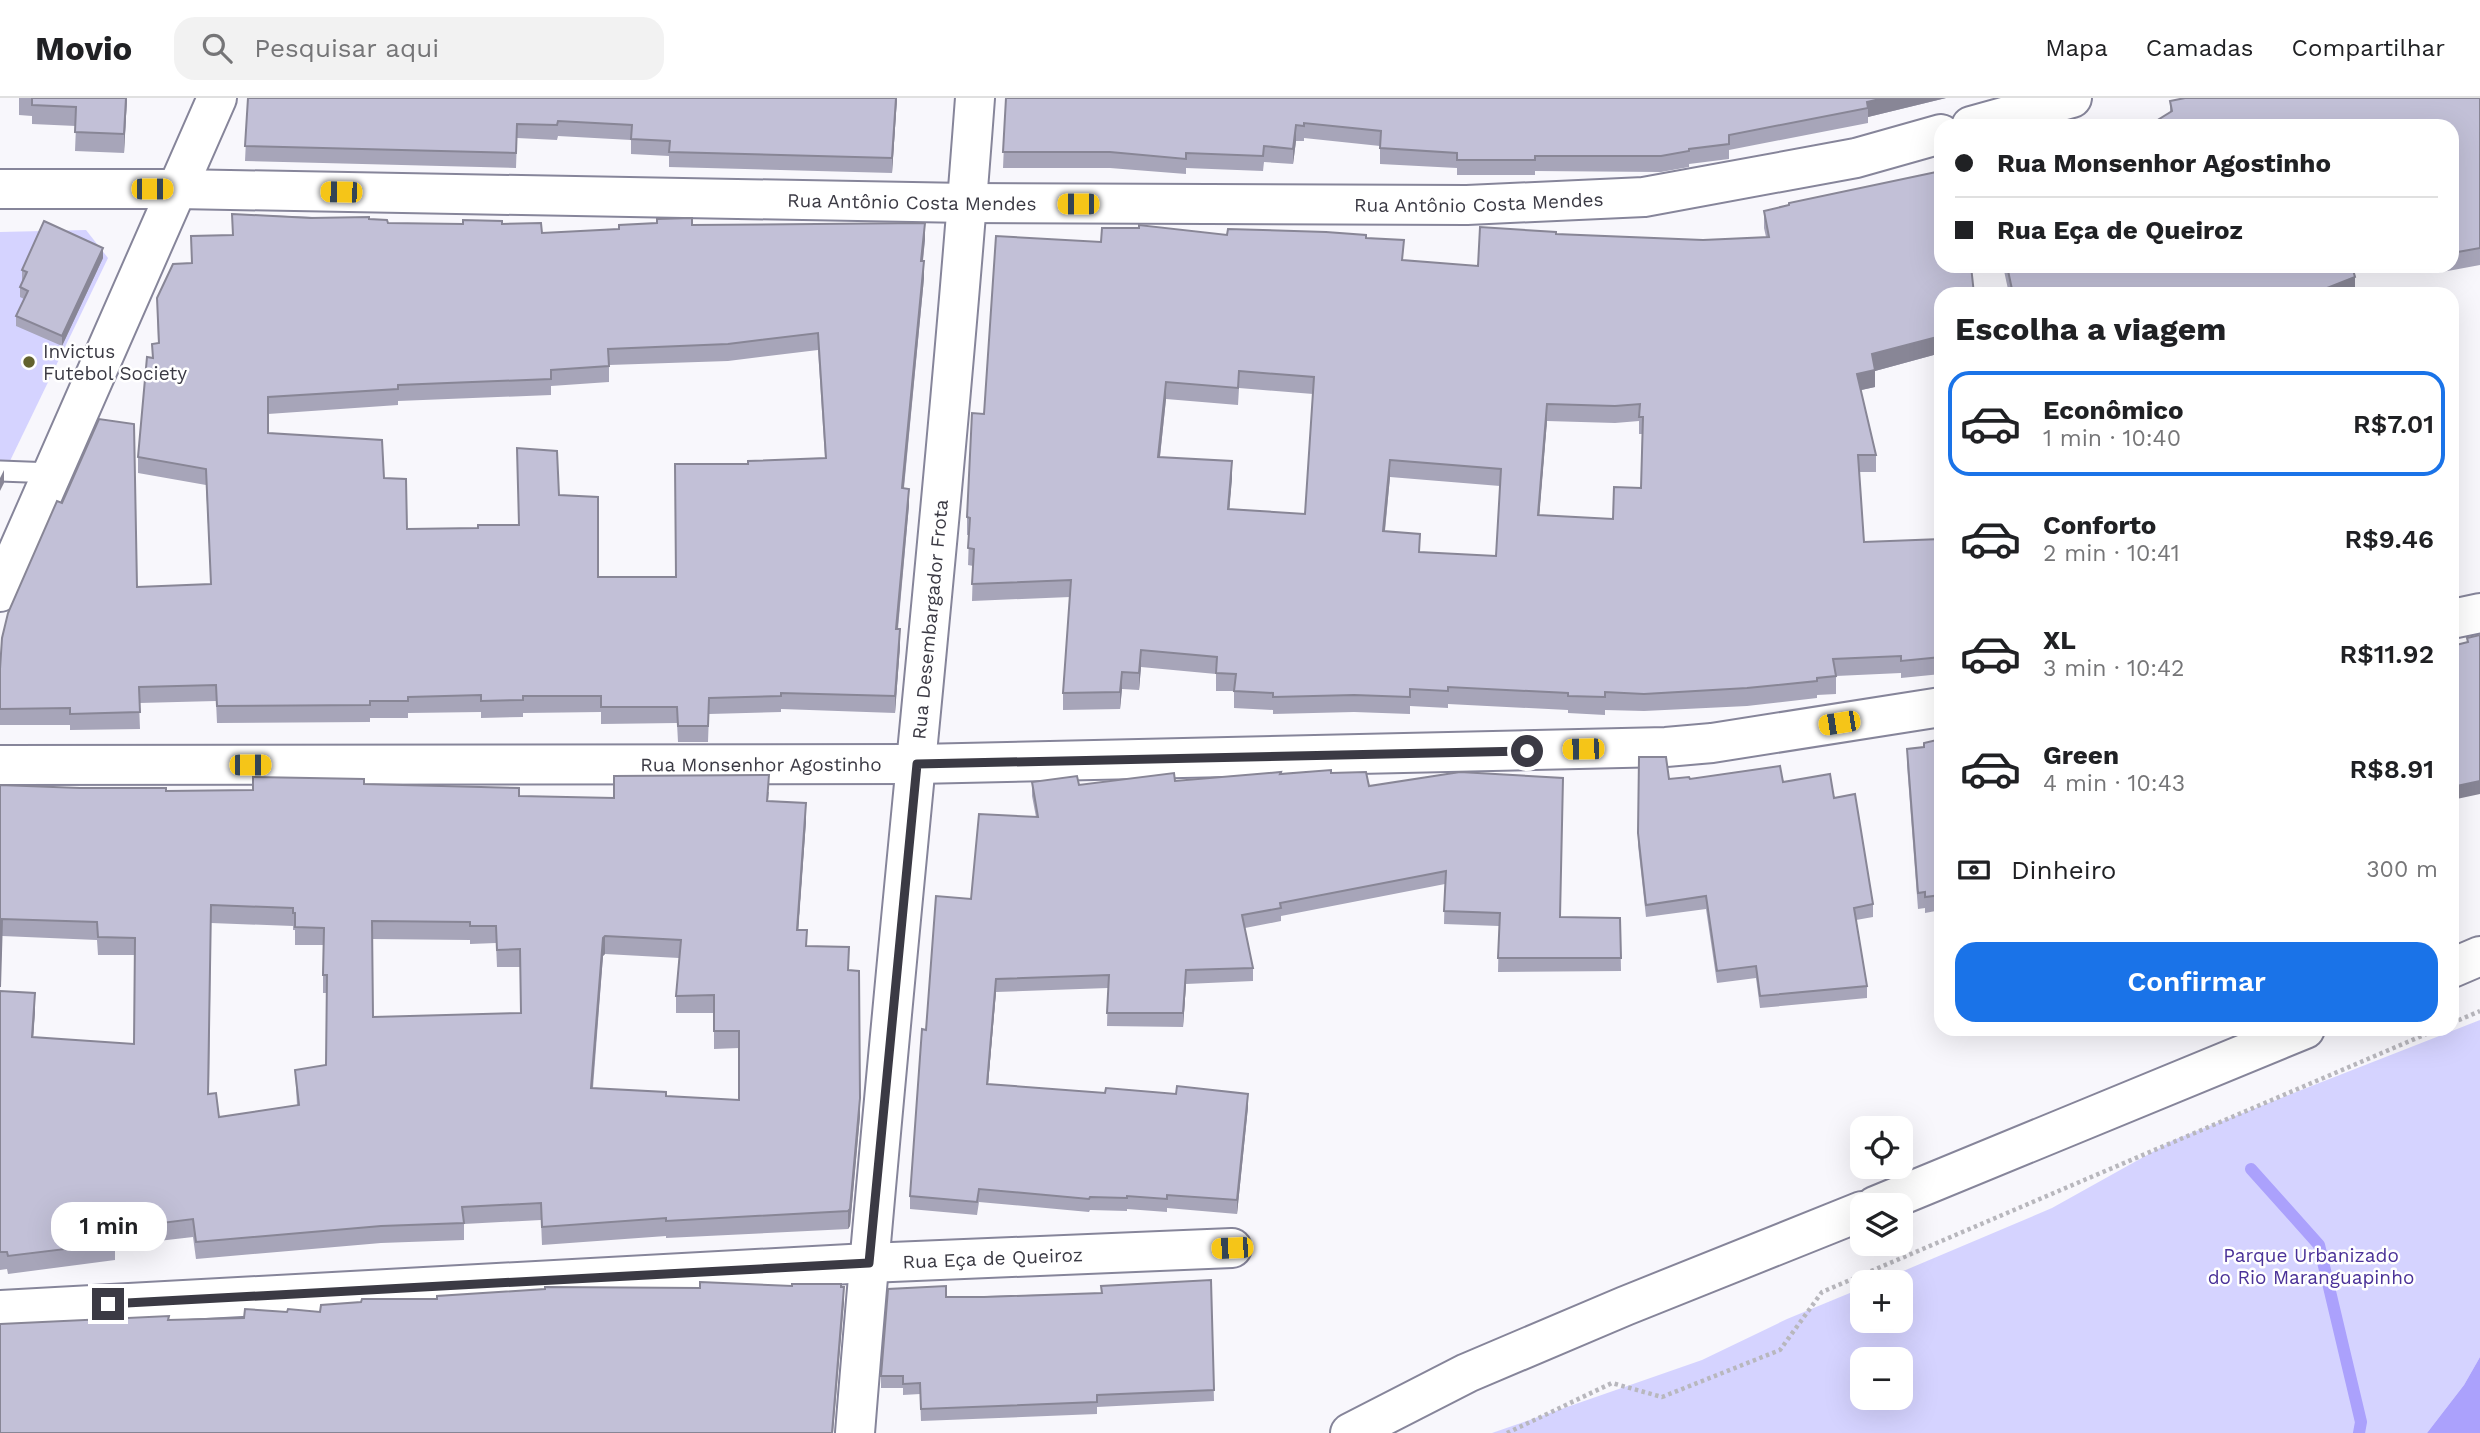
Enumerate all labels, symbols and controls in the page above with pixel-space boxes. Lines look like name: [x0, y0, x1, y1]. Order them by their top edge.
search box: [174, 17, 664, 80]
text: Movio: [35, 29, 132, 68]
icon: search: [198, 29, 236, 67]
text: Pesquisar aqui: [254, 33, 439, 63]
text: Mapa: [2045, 34, 2108, 62]
text: Camadas: [2146, 34, 2254, 62]
text: Compartilhar: [2292, 34, 2445, 62]
text: Rua Monsenhor Agostinho: [1997, 148, 2331, 178]
car: [132, 179, 174, 200]
car: [320, 181, 363, 203]
street label: Rua Antônio Costa Mendes: [1354, 188, 1604, 217]
street label: Rua Antônio Costa Mendes: [787, 189, 1037, 215]
car: [1058, 194, 1100, 215]
text: Rua Eça de Queiroz: [1997, 215, 2243, 245]
text: Escolha a viagem: [1955, 310, 2226, 348]
place label: Invictus Futebol Society: [43, 340, 187, 385]
marker: Invictus Futebol Society: [21, 354, 37, 370]
icon: car: [1959, 392, 2022, 455]
text: Econômico: [2043, 395, 2184, 425]
text: R$7.01: [2353, 409, 2434, 439]
text: 1 min · 10:40: [2043, 425, 2181, 452]
street label: Rua Desembargador Frota: [907, 498, 953, 741]
icon: car: [1959, 507, 2022, 570]
text: Conforto: [2043, 510, 2156, 540]
text: R$9.46: [2344, 524, 2434, 554]
text: 2 min · 10:41: [2043, 540, 2180, 567]
icon: car: [1959, 622, 2022, 685]
text: XL: [2043, 625, 2076, 655]
text: R$11.92: [2339, 639, 2434, 669]
text: 3 min · 10:42: [2043, 655, 2185, 682]
car: [1817, 709, 1862, 737]
route start: [1511, 735, 1543, 767]
icon: car: [1959, 737, 2022, 800]
car: [1562, 738, 1605, 760]
text: Green: [2043, 740, 2119, 770]
street label: Rua Monsenhor Agostinho: [640, 753, 882, 776]
text: R$8.91: [2349, 754, 2434, 784]
car: [230, 755, 272, 776]
text: 4 min · 10:43: [2043, 770, 2185, 797]
icon: cash: [1955, 851, 1993, 889]
text: Dinheiro: [2011, 855, 2116, 885]
text: 300 m: [2366, 856, 2438, 883]
button: Confirmar: [1955, 942, 2438, 1022]
map controls: [1850, 1116, 1913, 1410]
button: locate: [1850, 1116, 1913, 1179]
button: layers: [1850, 1193, 1913, 1256]
callout: 1 min: [50, 1202, 166, 1252]
text: 1 min: [79, 1213, 139, 1240]
car: [1211, 1237, 1254, 1259]
street label: Rua Eça de Queiroz: [902, 1243, 1083, 1274]
park label: Parque Urbanizado do Rio Maranguapinho: [2208, 1244, 2414, 1289]
button: +: [1850, 1270, 1913, 1333]
route end: [92, 1288, 124, 1320]
button: −: [1850, 1347, 1913, 1410]

